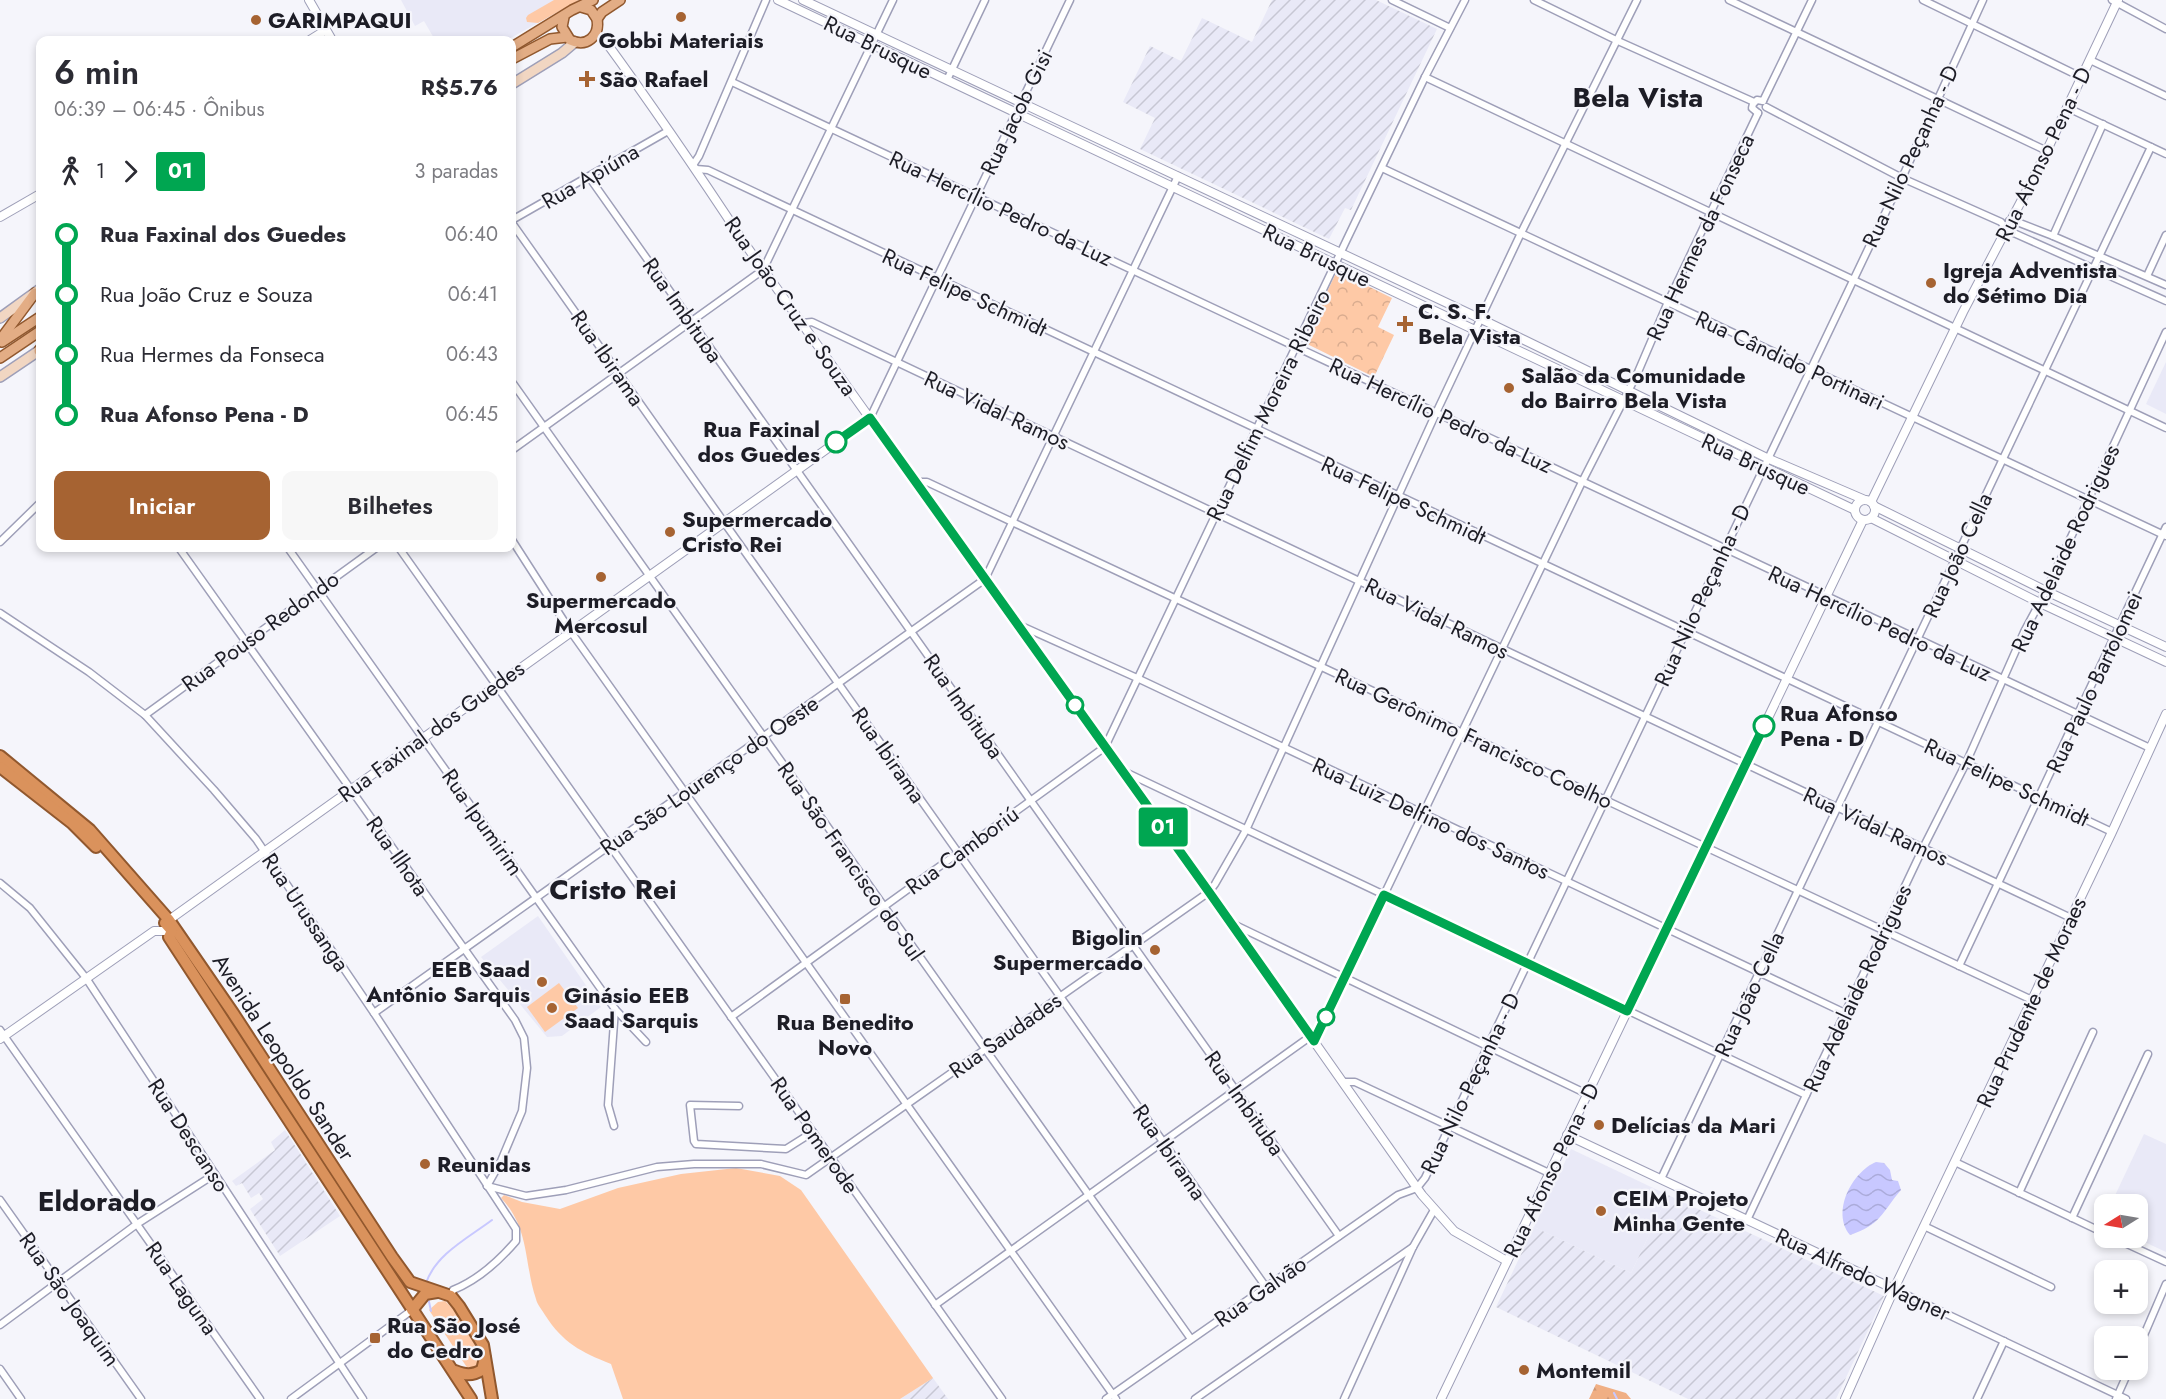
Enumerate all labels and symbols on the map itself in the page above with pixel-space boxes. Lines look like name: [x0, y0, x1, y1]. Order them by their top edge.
place label: GARIMPAQUI: [268, 4, 411, 36]
street label: Rua Brusque: [819, 7, 937, 87]
marker: Gobbi Materiais: [674, 10, 688, 24]
marker: GARIMPAQUI: [249, 13, 263, 27]
place label: Gobbi Materiais: [599, 24, 763, 56]
street label: Rua Jacob Gisi: [972, 44, 1060, 180]
street label: Rua Nilo Peçanha - D: [1854, 60, 1966, 252]
street label: Rua Afonso Pena - D: [1987, 61, 2099, 247]
place label: São Rafael: [599, 63, 708, 95]
marker: São Rafael: [580, 72, 594, 86]
district label: Bela Vista: [1573, 77, 1703, 118]
street label: Rua Hermes da Fonseca: [1638, 128, 1762, 346]
street label: Rua Apiúna: [535, 135, 645, 217]
street label: Rua Hercílio Pedro da Luz: [884, 142, 1118, 274]
street label: Rua João Cruz e Souza: [717, 210, 865, 402]
street label: Rua Brusque: [1258, 215, 1376, 295]
street label: Rua Felipe Schmidt: [877, 240, 1053, 345]
street label: Rua Imbituba: [635, 251, 731, 369]
place label: Igreja Adventista do Sétimo Dia: [1943, 254, 2117, 311]
marker: Igreja Adventista do Sétimo Dia: [1924, 276, 1938, 290]
street label: Rua Delfim Moreira Ribeiro: [1198, 284, 1338, 526]
place label: C. S. F. Bela Vista: [1418, 295, 1521, 352]
street label: Rua Cândido Portinari: [1690, 302, 1890, 418]
street label: Rua Ibirama: [563, 304, 653, 412]
marker: C. S. F. Bela Vista: [1396, 315, 1414, 333]
street label: Rua Hercílio Pedro da Luz: [1324, 349, 1558, 481]
place label: Salão da Comunidade do Bairro Bela Vista: [1521, 359, 1746, 416]
street label: Rua Vidal Ramos: [919, 362, 1075, 458]
marker: Salão da Comunidade do Bairro Bela Vista: [1502, 381, 1516, 395]
place label: Rua Faxinal dos Guedes: [697, 413, 820, 470]
street label: Rua Brusque: [1696, 425, 1816, 503]
marker: Rua Faxinal dos Guedes: [825, 431, 847, 453]
street label: Rua Adelaide Rodrigues: [2003, 439, 2127, 657]
street label: Rua Felipe Schmidt: [1316, 448, 1492, 553]
street label: Rua João Cella: [1914, 487, 2000, 623]
street label: Rua Nilo Peçanha - D: [1646, 499, 1758, 691]
place label: Supermercado Cristo Rei: [682, 503, 832, 560]
marker: Supermercado Cristo Rei: [663, 525, 677, 539]
street label: Rua Hercílio Pedro da Luz: [1763, 557, 1997, 689]
street label: Rua Pouso Redondo: [175, 563, 345, 699]
street label: Rua Vidal Ramos: [1359, 569, 1515, 667]
marker: Supermercado Mercosul: [594, 570, 608, 584]
place label: Supermercado Mercosul: [526, 584, 676, 641]
street label: Rua Paulo Bartolomei: [2038, 586, 2150, 778]
street label: Rua Imbituba: [916, 647, 1012, 765]
street label: Rua Faxinal dos Guedes: [331, 652, 531, 810]
street label: Rua Gerônimo Francisco Coelho: [1330, 659, 1618, 817]
street label: Rua São Lourenço do Oeste: [593, 687, 825, 863]
unlabelled marker: [1066, 696, 1084, 714]
place label: Rua Afonso Pena - D: [1780, 697, 1898, 754]
street label: Rua Ibirama: [844, 701, 934, 809]
marker: Rua Afonso Pena - D: [1753, 715, 1775, 737]
street label: Rua Felipe Schmidt: [1919, 730, 2095, 835]
street label: Rua Luiz Delfino dos Santos: [1307, 749, 1555, 887]
street label: Rua São Francisco do Sul: [770, 755, 932, 967]
street label: Rua Ipumirim: [434, 762, 532, 882]
street label: Rua Vidal Ramos: [1798, 778, 1954, 874]
street label: Rua Camboriú: [899, 798, 1025, 902]
line badge: 01: [1136, 808, 1190, 846]
street label: Rua Ilhota: [359, 810, 437, 902]
street label: Rua Urussanga: [254, 846, 358, 978]
district label: Cristo Rei: [549, 869, 677, 910]
street label: Rua Adelaide Rodrigues: [1795, 879, 1919, 1097]
street label: Rua Prudente de Moraes: [1968, 891, 2094, 1113]
place label: Bigolin Supermercado: [993, 921, 1143, 978]
street label: Rua João Cella: [1706, 926, 1792, 1062]
marker: Bigolin Supermercado: [1148, 943, 1162, 957]
street label: Avenida Leopoldo Sander: [205, 947, 363, 1167]
place label: EEB Saad Antônio Sarquis: [365, 953, 530, 1010]
marker: EEB Saad Antônio Sarquis: [535, 975, 549, 989]
place label: Ginásio EEB Saad Sarquis: [564, 979, 698, 1036]
street label: Rua Saudades: [942, 984, 1068, 1086]
street label: Rua Nilo Peçanha - D: [1412, 987, 1528, 1179]
marker: Rua Benedito Novo: [838, 992, 852, 1006]
marker: Ginásio EEB Saad Sarquis: [545, 1001, 559, 1015]
place label: Rua Benedito Novo: [776, 1006, 914, 1063]
unlabelled marker: [1317, 1008, 1335, 1026]
street label: Rua Imbituba: [1197, 1044, 1293, 1162]
street label: Rua Pomerode: [763, 1070, 867, 1200]
street label: Rua Descanso: [140, 1072, 238, 1198]
street label: Rua Afonso Pena - D: [1495, 1077, 1607, 1263]
street label: Rua Ibirama: [1125, 1098, 1215, 1206]
place label: Delícias da Mari: [1611, 1109, 1776, 1141]
marker: Delícias da Mari: [1592, 1118, 1606, 1132]
place label: Reunidas: [437, 1148, 531, 1180]
marker: Reunidas: [418, 1157, 432, 1171]
district label: Eldorado: [38, 1181, 156, 1222]
place label: CEIM Projeto Minha Gente: [1613, 1182, 1748, 1239]
north arrow: [2094, 1194, 2148, 1248]
marker: CEIM Projeto Minha Gente: [1594, 1204, 1608, 1218]
street label: Rua Alfredo Wagner: [1770, 1219, 1956, 1329]
street label: Rua São Joaquim: [12, 1225, 128, 1373]
street label: Rua Laguna: [138, 1235, 226, 1341]
street label: Rua Galvão: [1207, 1247, 1313, 1335]
place label: Rua São José do Cedro: [387, 1309, 521, 1366]
marker: Rua São José do Cedro: [368, 1331, 382, 1345]
place label: Montemil: [1536, 1354, 1631, 1386]
marker: Montemil: [1517, 1363, 1531, 1377]

